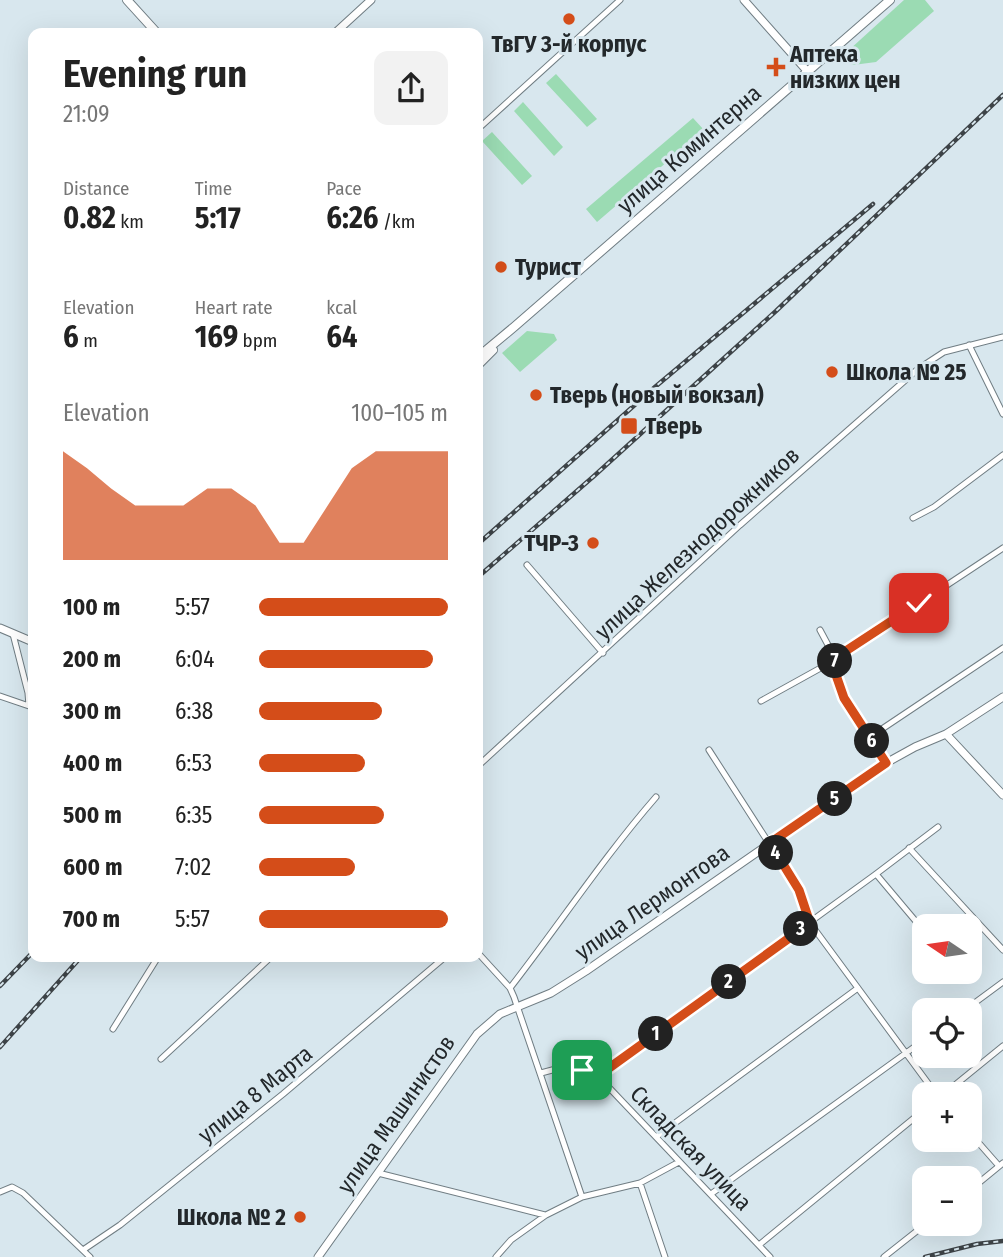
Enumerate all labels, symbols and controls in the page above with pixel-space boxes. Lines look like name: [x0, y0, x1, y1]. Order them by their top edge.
marker: ТвГУ 3-й корпус: [561, 11, 577, 27]
place label: ТвГУ 3-й корпус: [491, 30, 647, 58]
place label: Аптека низких цен: [789, 40, 900, 94]
text: Evening run: [63, 51, 247, 97]
button: share: [374, 51, 448, 125]
marker: Аптека низких цен: [768, 59, 784, 75]
street label: улица Коминтерна: [611, 79, 767, 219]
text: 21:09: [63, 100, 109, 128]
text: Distance: [63, 177, 130, 200]
text: Time: [195, 177, 232, 200]
text: Pace: [326, 177, 362, 200]
text: 0.82: [63, 200, 116, 236]
text: 5:17: [195, 200, 241, 236]
text: 6:26: [326, 200, 378, 236]
text: km: [116, 210, 144, 233]
text: /km: [378, 210, 415, 233]
place label: Турист: [515, 253, 582, 281]
marker: Турист: [493, 259, 509, 275]
text: Elevation: [63, 296, 135, 319]
text: Heart rate: [195, 296, 273, 319]
text: kcal: [326, 296, 357, 319]
text: 6: [63, 319, 79, 355]
text: 169: [195, 319, 238, 355]
text: 64: [326, 319, 357, 355]
text: m: [79, 329, 98, 352]
text: bpm: [238, 329, 277, 352]
place label: Школа № 25: [846, 358, 967, 386]
marker: Школа № 25: [824, 364, 840, 380]
place label: Тверь (новый вокзал): [550, 381, 764, 409]
marker: Тверь (новый вокзал): [528, 387, 544, 403]
text: Elevation: [63, 399, 150, 427]
text: 100–105 m: [351, 399, 448, 427]
place label: Тверь: [645, 412, 702, 440]
marker: Тверь: [619, 416, 639, 436]
street label: улица Железнодорожников: [589, 441, 805, 645]
place label: ТЧР-3: [524, 529, 579, 557]
marker: ТЧР-3: [585, 535, 601, 551]
pin: [889, 573, 949, 633]
icon: check: [900, 584, 938, 622]
text: 100 m: [63, 593, 120, 621]
text: 5:57: [175, 593, 210, 621]
pin: 7: [818, 644, 852, 678]
text: 200 m: [63, 645, 121, 673]
text: 6:04: [175, 645, 214, 673]
text: 7: [830, 649, 839, 672]
text: 300 m: [63, 697, 121, 725]
text: 6:38: [175, 697, 213, 725]
pin: 6: [854, 724, 890, 758]
text: 6: [867, 729, 876, 752]
text: 400 m: [63, 749, 122, 777]
text: 6:53: [175, 749, 212, 777]
pin: 5: [818, 782, 852, 816]
text: 5: [830, 787, 839, 810]
text: 500 m: [63, 801, 122, 829]
text: 6:35: [175, 801, 212, 829]
pin: 4: [758, 836, 794, 870]
street label: улица Лермонтова: [569, 838, 735, 966]
text: 4: [771, 841, 780, 864]
text: 600 m: [63, 853, 122, 881]
text: 7:02: [175, 853, 211, 881]
text: 700 m: [63, 905, 120, 933]
text: 5:57: [175, 905, 210, 933]
pin: 3: [784, 912, 818, 946]
north arrow: [912, 914, 982, 984]
map controls: [912, 914, 982, 1236]
text: 3: [796, 917, 805, 940]
pin: 2: [712, 964, 746, 1000]
text: 2: [724, 970, 733, 993]
button: locate: [912, 998, 982, 1068]
pin: 1: [638, 1016, 674, 1052]
text: 1: [651, 1022, 660, 1045]
street label: улица Машинистов: [331, 1030, 461, 1198]
street label: улица 8 Марта: [192, 1039, 318, 1149]
pin: [552, 1040, 612, 1100]
icon: arrive: [563, 1051, 601, 1089]
street label: Складская улица: [624, 1080, 758, 1216]
button: +: [912, 1082, 982, 1152]
button: −: [912, 1166, 982, 1236]
place label: Школа № 2: [177, 1203, 286, 1231]
marker: Школа № 2: [292, 1209, 308, 1225]

